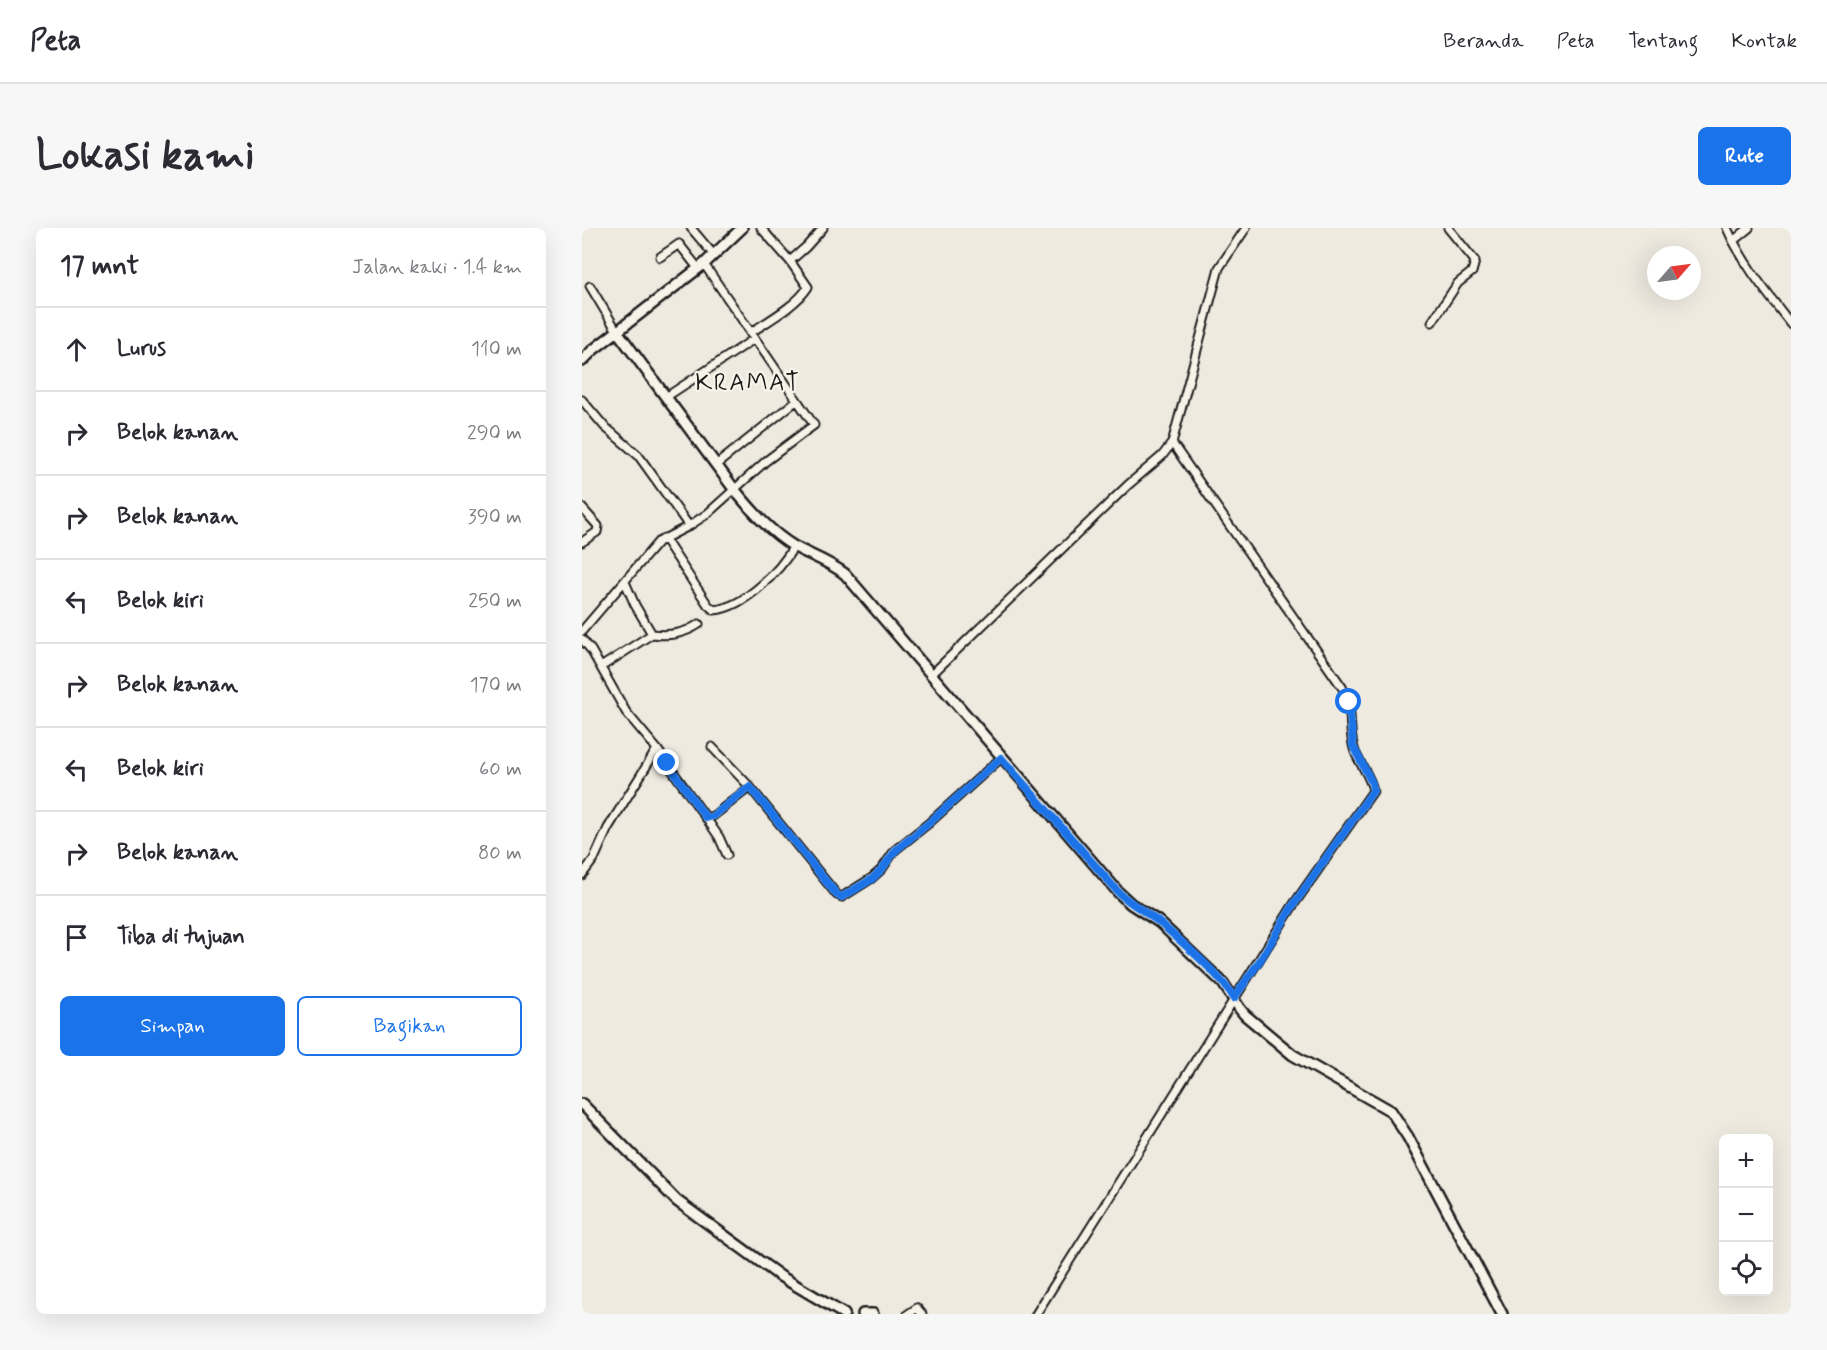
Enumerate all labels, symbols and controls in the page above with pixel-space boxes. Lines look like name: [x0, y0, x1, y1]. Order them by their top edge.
text: Peta: [30, 23, 81, 60]
text: Beranda: [1443, 27, 1524, 55]
text: Peta: [1557, 27, 1595, 55]
text: Tentang: [1628, 27, 1698, 55]
text: Kontak: [1731, 27, 1797, 55]
button: Rute: [1698, 127, 1791, 185]
text: Lokasi kami: [36, 129, 255, 184]
north arrow: [1647, 246, 1701, 300]
text: 17 mnt: [60, 250, 139, 284]
text: Jalan kaki · 1.4 km: [352, 254, 522, 281]
icon: ahead: [60, 333, 93, 366]
text: Lurus: [117, 335, 166, 363]
text: 110 m: [471, 336, 522, 363]
district label: KRAMAT: [695, 368, 801, 399]
icon: right: [60, 417, 93, 450]
text: Belok kanan: [117, 419, 238, 447]
text: 290 m: [467, 420, 522, 447]
icon: right: [60, 501, 93, 534]
text: Belok kanan: [117, 503, 238, 531]
text: 390 m: [468, 504, 522, 531]
icon: left: [60, 585, 93, 618]
text: Belok kiri: [117, 587, 204, 615]
text: 250 m: [468, 588, 522, 615]
icon: right: [60, 669, 93, 702]
text: Belok kanan: [117, 671, 238, 699]
text: 170 m: [470, 672, 522, 699]
route start: [1335, 688, 1361, 714]
route end: [653, 749, 679, 775]
icon: left: [60, 753, 93, 786]
text: Belok kiri: [117, 755, 204, 783]
text: 60 m: [479, 756, 522, 783]
icon: right: [60, 837, 93, 870]
text: Belok kanan: [117, 839, 238, 867]
text: 80 m: [478, 840, 522, 867]
icon: arrive: [60, 921, 93, 954]
text: Tiba di tujuan: [117, 923, 245, 951]
button: Simpan: [60, 996, 285, 1056]
button: Bagikan: [297, 996, 522, 1056]
map controls: [1719, 1134, 1773, 1296]
button: +: [1719, 1134, 1773, 1188]
button: −: [1719, 1188, 1773, 1242]
button: locate: [1719, 1242, 1773, 1296]

